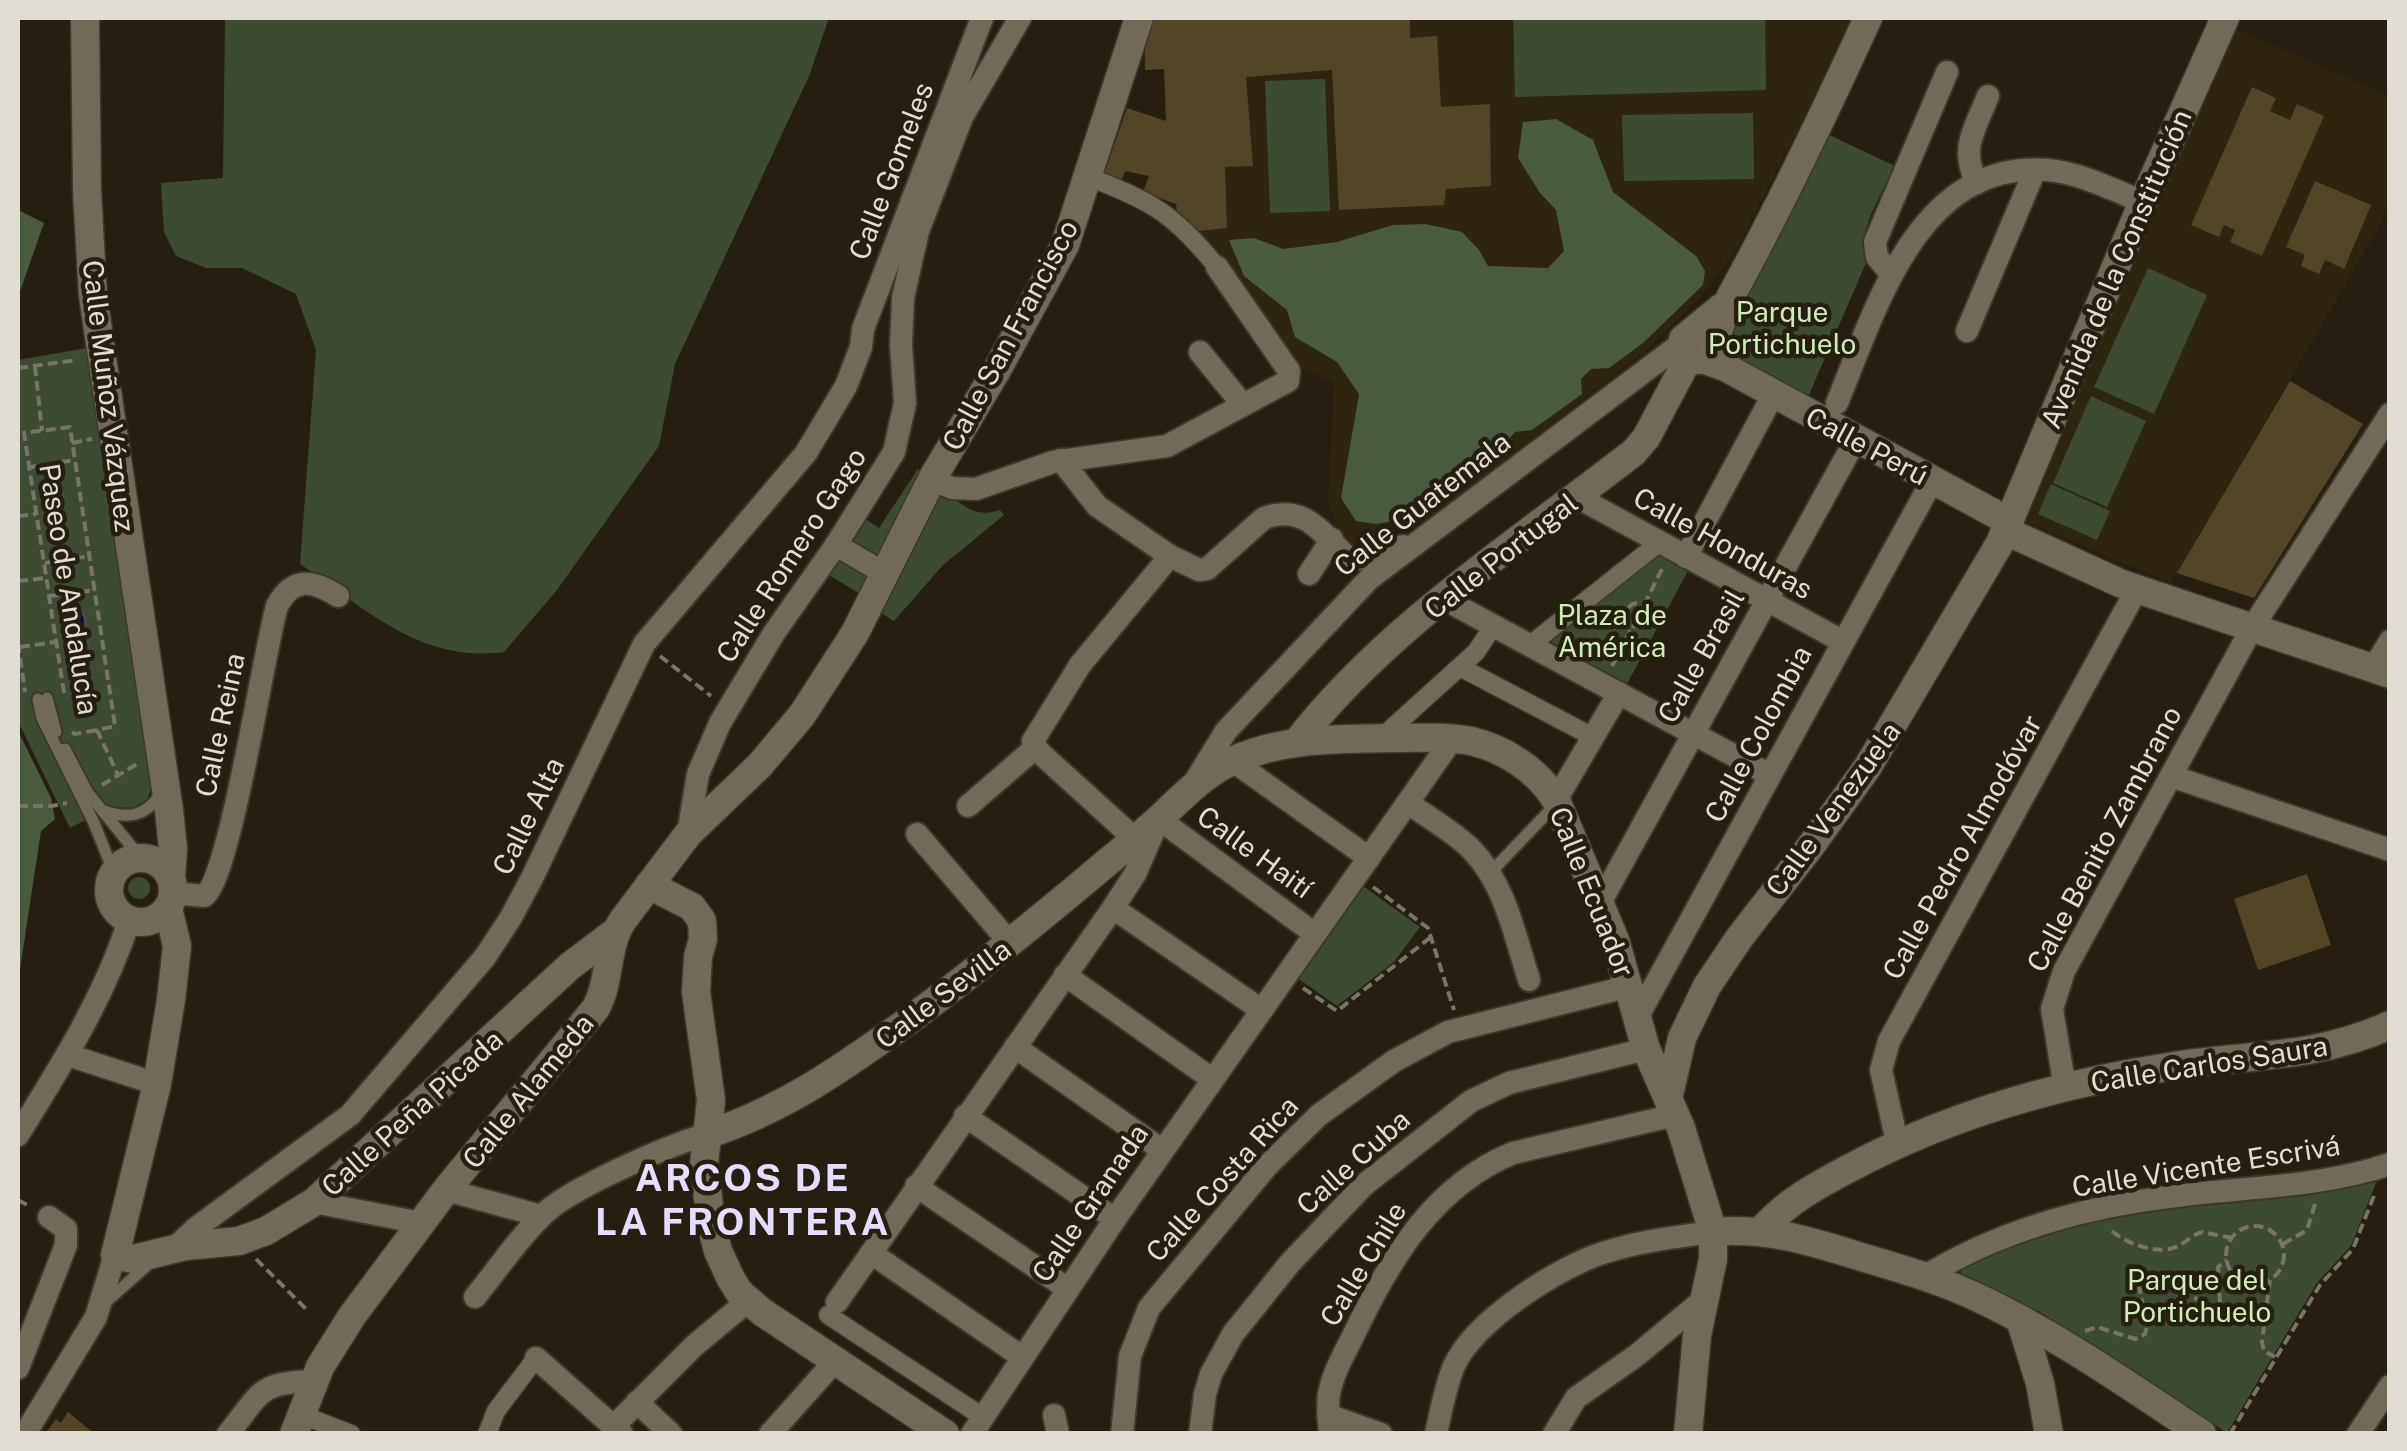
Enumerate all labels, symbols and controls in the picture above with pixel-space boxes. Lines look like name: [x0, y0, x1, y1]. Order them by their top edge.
street label: Calle Gomeles: [842, 78, 939, 264]
street label: Avenida de la Constitución: [2033, 104, 2198, 433]
street label: Calle San Francisco: [935, 214, 1084, 455]
street label: Calle Muñoz Vázquez: [76, 258, 143, 534]
park label: Parque Portichuelo: [1708, 295, 1856, 360]
street label: Calle Perú: [1801, 400, 1934, 491]
street label: Calle Guatemala: [1327, 425, 1516, 583]
street label: Calle Romero Gago: [709, 441, 872, 668]
street label: Paseo de Andalucía: [33, 461, 106, 717]
street label: Calle Honduras: [1628, 480, 1818, 605]
street label: Calle Portugal: [1418, 486, 1584, 625]
street label: Calle Brasil: [1650, 583, 1751, 728]
park label: Plaza de América: [1557, 598, 1667, 663]
street label: Calle Colombia: [1697, 640, 1818, 828]
street label: Calle Reina: [188, 650, 251, 800]
street label: Calle Benito Zambrano: [2020, 700, 2188, 977]
street label: Calle Pedro Almodóvar: [1875, 709, 2048, 985]
street label: Calle Venezuela: [1758, 715, 1907, 902]
street label: Calle Alta: [485, 752, 570, 880]
street label: Calle Haití: [1191, 799, 1320, 905]
street label: Calle Ecuador: [1543, 802, 1642, 982]
street label: Calle Sevilla: [869, 932, 1017, 1055]
street label: Calle Alameda: [455, 1007, 600, 1174]
street label: Calle Peña Picada: [314, 1023, 509, 1203]
street label: Calle Carlos Saura: [2088, 1028, 2330, 1099]
street label: Calle Costa Rica: [1139, 1089, 1304, 1268]
street label: Calle Cuba: [1289, 1102, 1416, 1221]
street label: Calle Granada: [1025, 1118, 1154, 1288]
street label: Calle Vicente Escrivá: [2070, 1128, 2342, 1203]
district label: ARCOS DE LA FRONTERA: [595, 1155, 891, 1244]
street label: Calle Chile: [1313, 1196, 1413, 1332]
park label: Parque del Portichuelo: [2123, 1263, 2271, 1328]

